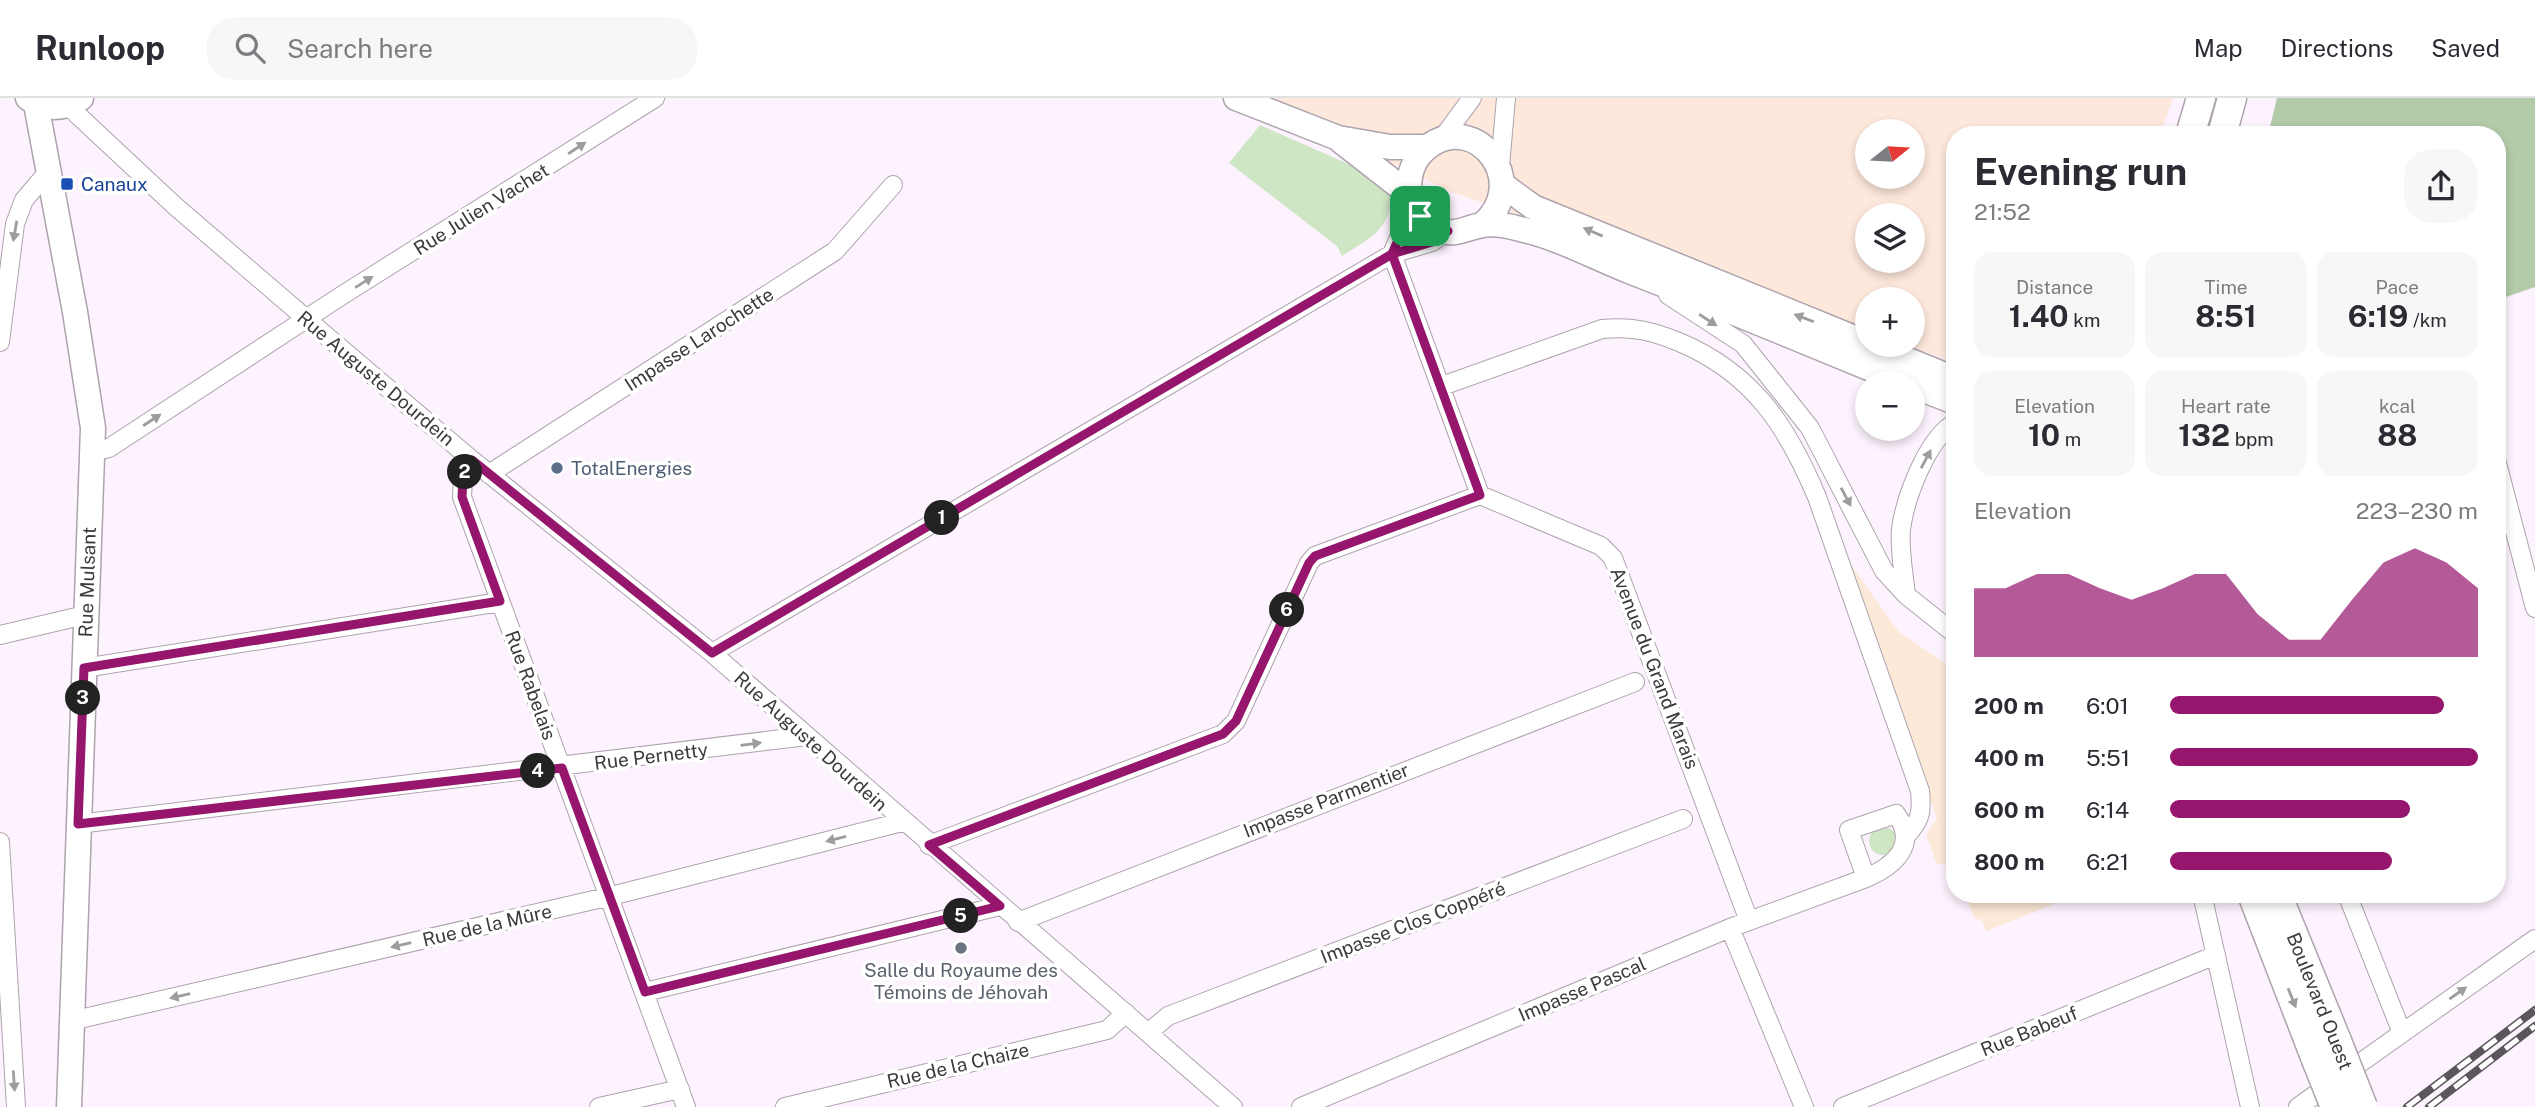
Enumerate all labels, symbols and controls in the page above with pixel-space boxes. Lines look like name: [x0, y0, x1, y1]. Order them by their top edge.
search box: [207, 17, 697, 80]
text: Runloop: [35, 29, 165, 67]
icon: search: [231, 29, 269, 67]
text: Search here: [287, 33, 433, 64]
text: Map: [2194, 34, 2243, 62]
text: Directions: [2281, 34, 2393, 62]
text: Saved: [2431, 34, 2500, 62]
north arrow: [1855, 119, 1925, 189]
map controls: [1855, 119, 1925, 441]
one-way arrow: [568, 141, 587, 154]
text: Evening run: [1974, 149, 2187, 194]
button: share: [2404, 149, 2478, 223]
street label: Rue Julien Vachet: [409, 159, 553, 259]
place label: Canaux: [81, 173, 148, 195]
marker: Canaux: [59, 176, 75, 192]
pin: [1390, 186, 1450, 246]
icon: arrive: [1401, 197, 1439, 235]
text: 21:52: [1974, 198, 2031, 225]
button: layers: [1855, 203, 1925, 273]
one-way arrow: [9, 220, 20, 242]
one-way arrow: [1583, 226, 1604, 237]
one-way arrow: [354, 275, 373, 288]
text: Distance: [2016, 276, 2093, 298]
text: Time: [2204, 276, 2248, 298]
text: Pace: [2376, 276, 2419, 298]
street label: Impasse Larochette: [621, 283, 777, 395]
button: +: [1855, 287, 1925, 357]
text: 1.40: [2009, 298, 2069, 334]
text: 8:51: [2195, 298, 2257, 334]
text: 6:19: [2348, 298, 2408, 334]
street label: Rue Auguste Dourdein: [293, 306, 459, 450]
text: km: [2069, 309, 2100, 331]
text: /km: [2408, 309, 2447, 331]
one-way arrow: [1699, 313, 1717, 327]
one-way arrow: [1793, 313, 1814, 324]
button: −: [1855, 371, 1925, 441]
text: Elevation: [2014, 395, 2095, 417]
text: Heart rate: [2181, 395, 2271, 417]
text: kcal: [2379, 395, 2416, 417]
one-way arrow: [142, 414, 162, 427]
text: 10: [2028, 417, 2060, 453]
text: 132: [2178, 417, 2230, 453]
text: 88: [2377, 417, 2417, 453]
text: m: [2060, 428, 2081, 450]
text: bpm: [2230, 428, 2274, 450]
one-way arrow: [1919, 448, 1931, 468]
pin: 2: [448, 454, 482, 490]
place label: TotalEnergies: [571, 457, 692, 479]
text: 2: [458, 460, 471, 482]
marker: TotalEnergies: [549, 460, 565, 476]
one-way arrow: [1840, 487, 1852, 507]
text: Elevation: [1974, 497, 2072, 524]
text: 223–230 m: [2356, 497, 2478, 524]
pin: 1: [925, 500, 960, 536]
text: 1: [937, 506, 946, 528]
street label: Rue Mulsant: [74, 526, 100, 638]
street label: Avenue du Grand Marais: [1606, 564, 1704, 772]
pin: 6: [1270, 592, 1304, 628]
text: 6: [1280, 598, 1293, 620]
street label: Rue Rabelais: [501, 627, 561, 743]
street label: Rue Auguste Dourdein: [730, 667, 892, 815]
pin: 3: [66, 680, 100, 716]
text: 3: [76, 686, 89, 708]
text: 200 m: [1974, 692, 2044, 719]
text: 6:01: [2086, 692, 2129, 719]
street label: Rue Pernetty: [593, 738, 709, 774]
one-way arrow: [740, 738, 762, 749]
text: 400 m: [1974, 744, 2044, 771]
text: 5:51: [2086, 744, 2130, 771]
pin: 4: [520, 754, 556, 788]
street label: Impasse Parmentier: [1240, 758, 1412, 842]
text: 4: [531, 759, 544, 781]
text: 600 m: [1974, 796, 2044, 823]
text: 6:14: [2086, 796, 2129, 823]
one-way arrow: [825, 834, 847, 845]
text: 800 m: [1974, 848, 2045, 875]
text: 6:21: [2086, 848, 2129, 875]
street label: Impasse Clos Coppéré: [1317, 877, 1509, 967]
pin: 5: [944, 898, 978, 934]
street label: Rue de la Mûre: [420, 899, 554, 951]
text: 5: [954, 904, 967, 926]
street label: Boulevard Ouest: [2282, 929, 2358, 1073]
one-way arrow: [390, 939, 412, 950]
marker: Salle du Royaume des Témoins de Jéhovah: [953, 940, 969, 956]
street label: Impasse Pascal: [1515, 952, 1649, 1026]
place label: Salle du Royaume des Témoins de Jéhovah: [864, 959, 1058, 1003]
one-way arrow: [2449, 986, 2467, 1000]
one-way arrow: [2286, 987, 2297, 1008]
one-way arrow: [169, 991, 191, 1002]
street label: Rue Babeuf: [1977, 1002, 2081, 1060]
street label: Rue de la Chaize: [885, 1038, 1031, 1092]
one-way arrow: [9, 1071, 20, 1093]

